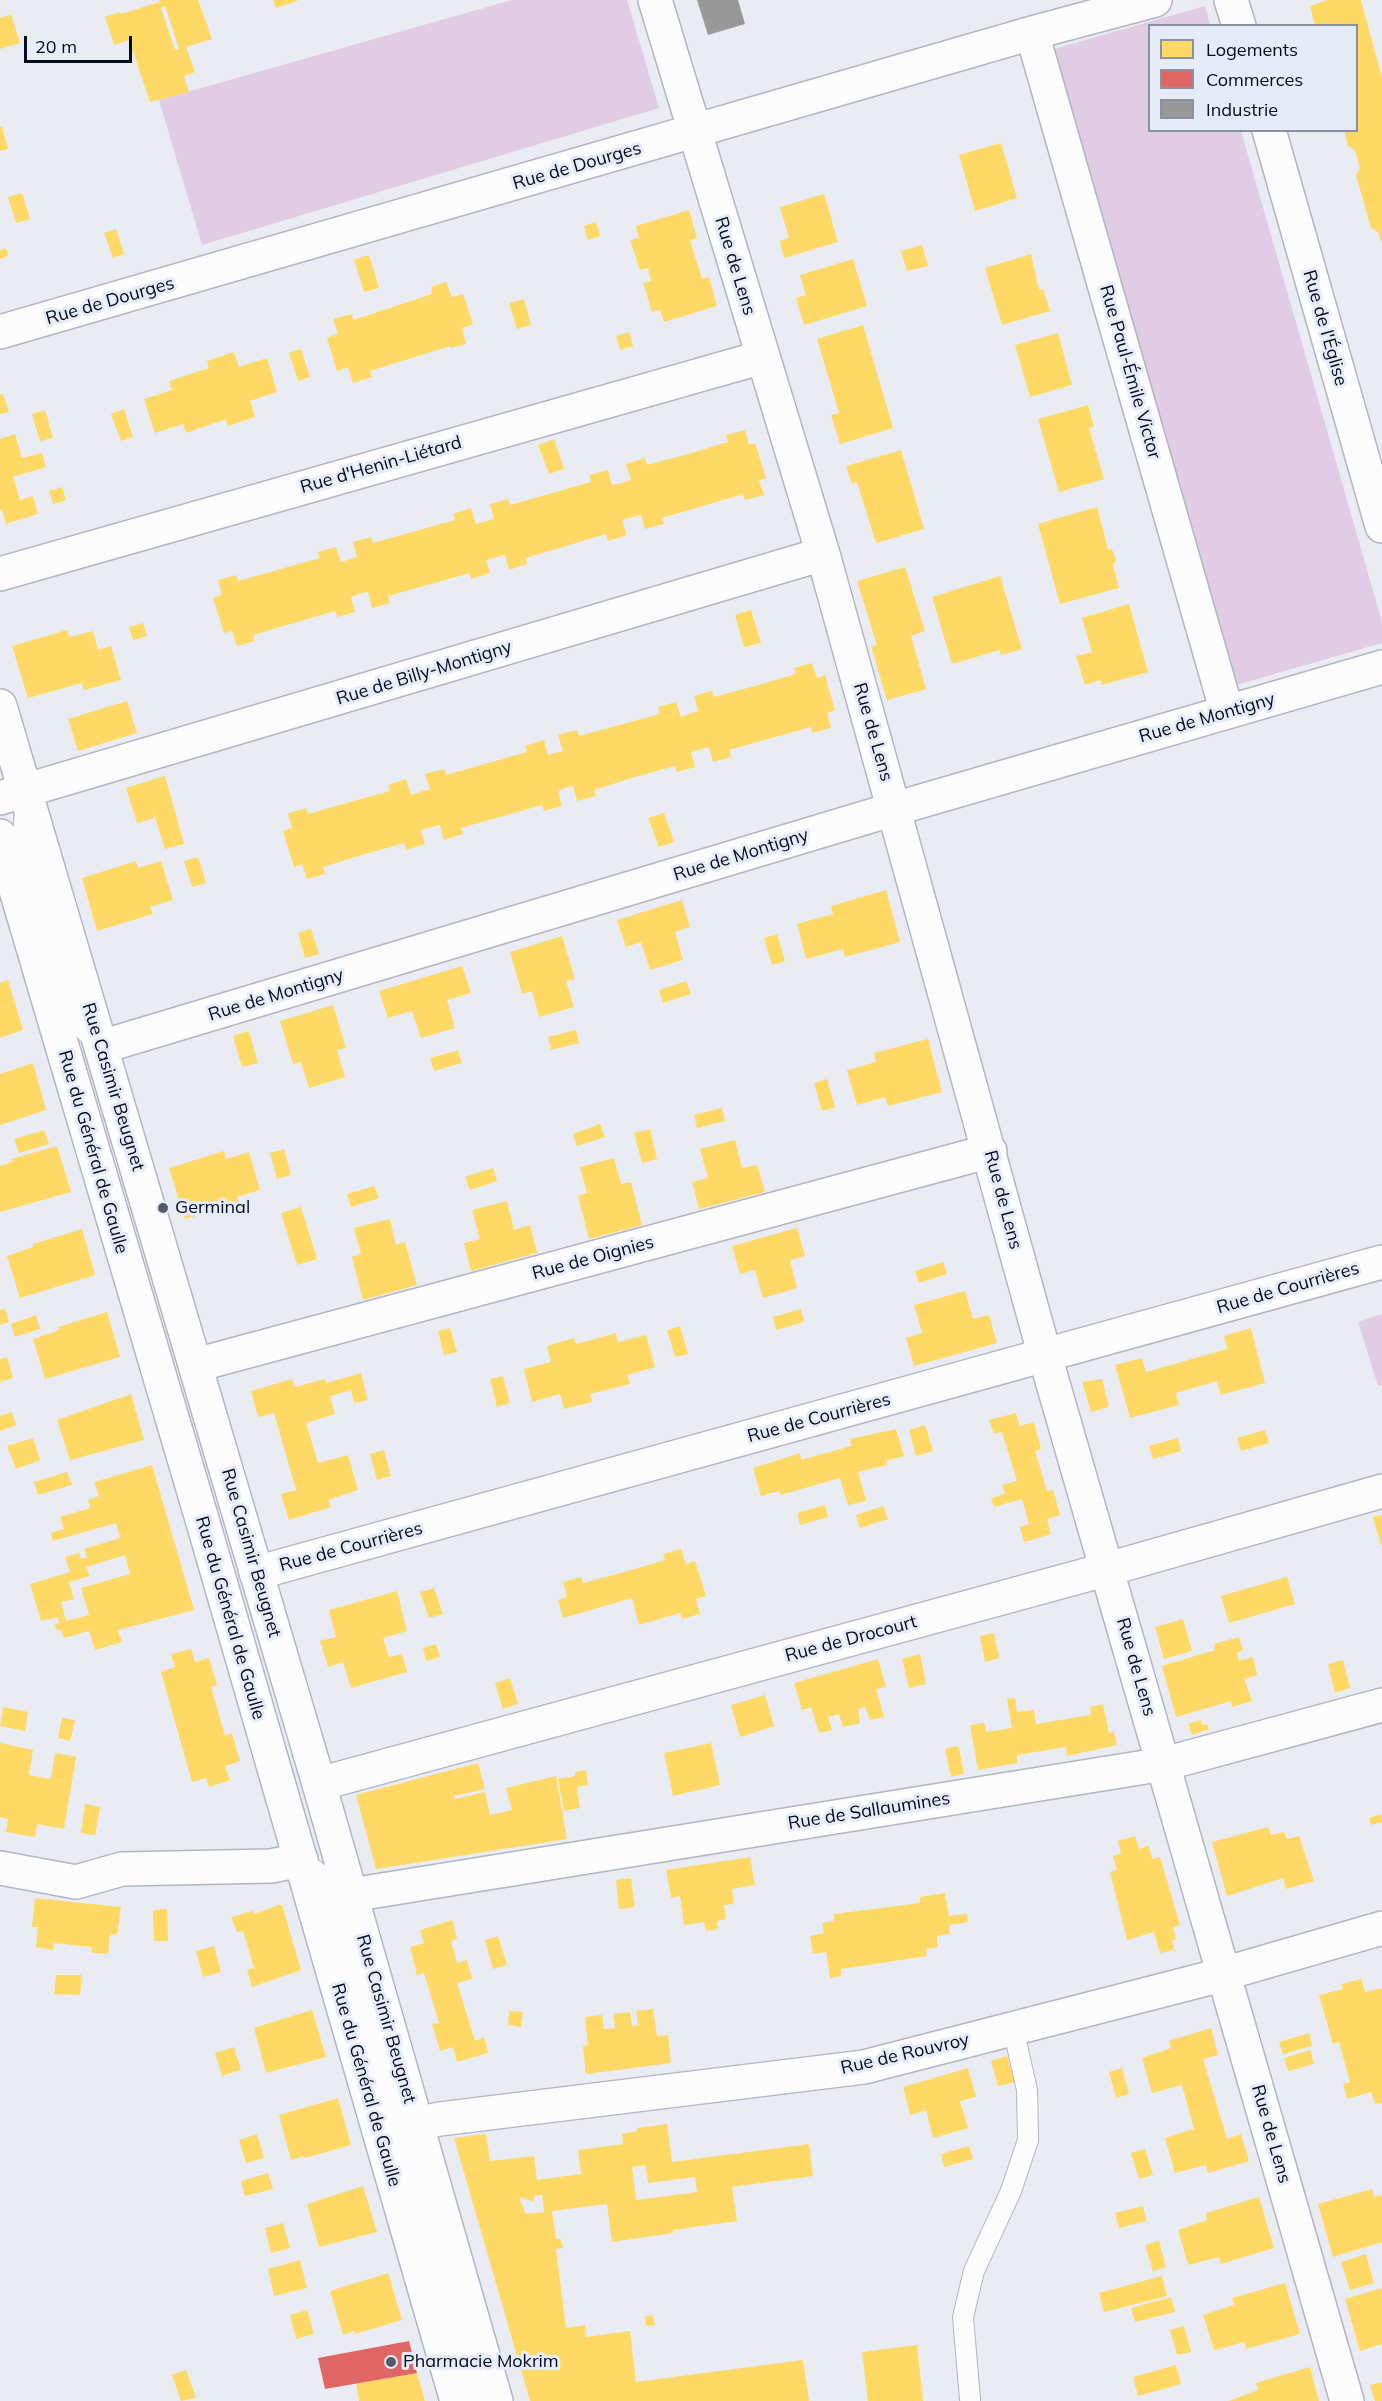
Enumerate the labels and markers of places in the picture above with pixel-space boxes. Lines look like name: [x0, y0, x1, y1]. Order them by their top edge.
place label: Germinal: [175, 1197, 250, 1219]
marker: Germinal: [156, 1201, 170, 1215]
place label: Pharmacie Mokrim: [403, 2351, 559, 2373]
marker: Pharmacie Mokrim: [384, 2355, 398, 2369]

